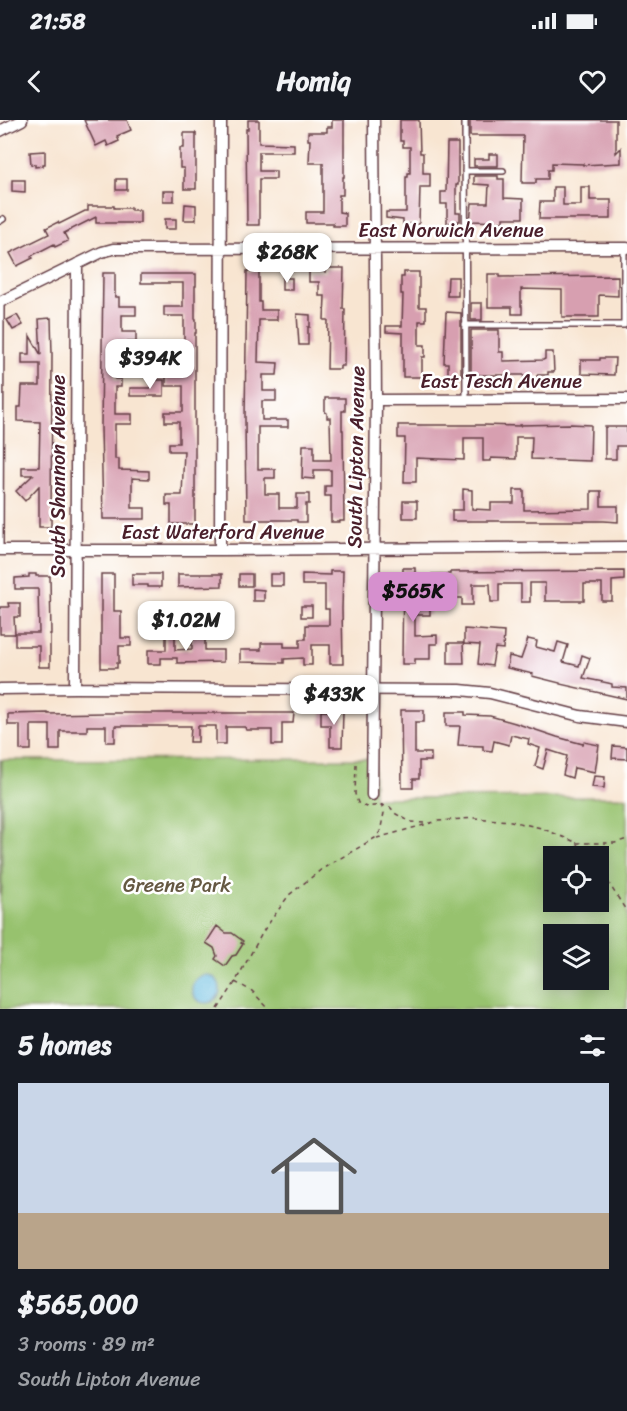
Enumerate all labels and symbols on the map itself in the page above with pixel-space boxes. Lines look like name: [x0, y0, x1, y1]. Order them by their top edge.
street label: East Norwich Avenue: [358, 213, 544, 248]
pin: $268K: [245, 233, 329, 284]
pin: $394K: [108, 339, 192, 390]
street label: East Tesch Avenue: [420, 364, 582, 399]
street label: South Lipton Avenue: [337, 365, 375, 549]
street label: South Shannon Avenue: [41, 374, 76, 578]
street label: East Waterford Avenue: [122, 515, 324, 550]
pin: $565K: [371, 572, 455, 623]
pin: $1.02M: [137, 601, 235, 652]
pin: $433K: [292, 675, 376, 726]
park label: Greene Park: [123, 868, 231, 903]

